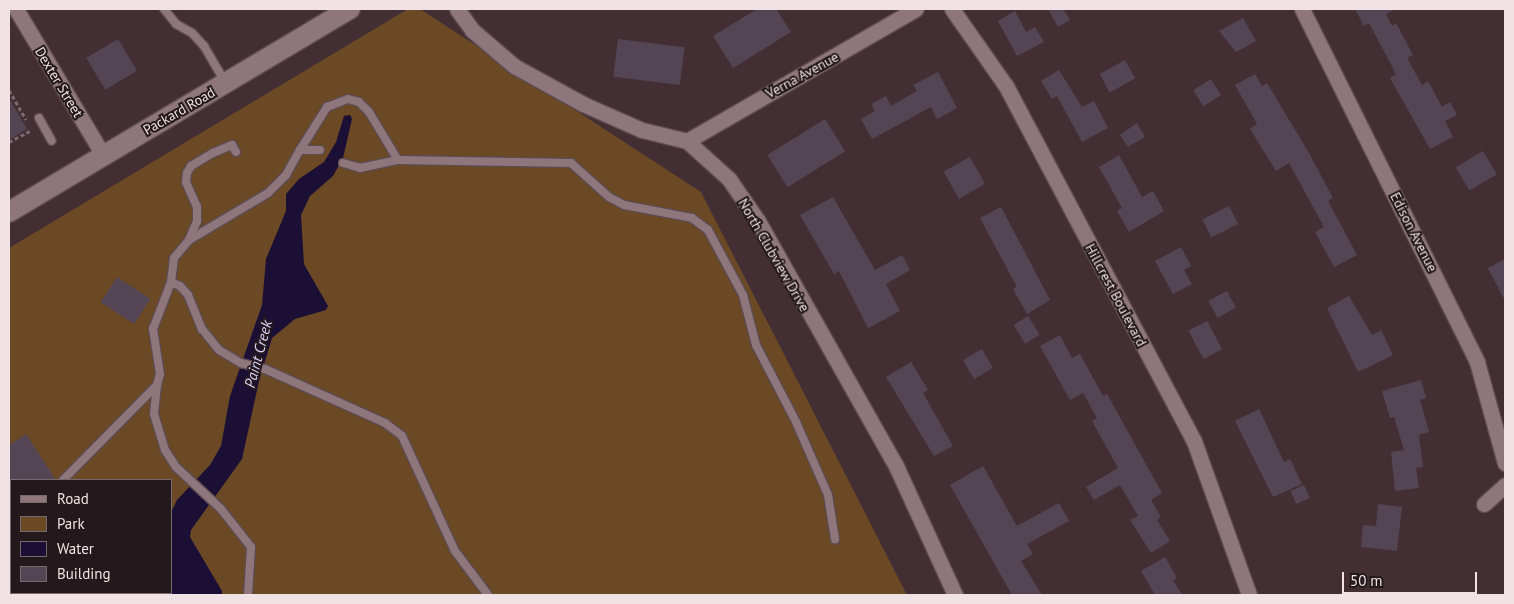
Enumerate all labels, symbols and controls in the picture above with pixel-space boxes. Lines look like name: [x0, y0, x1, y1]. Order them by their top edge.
street label: Dexter Street: [31, 44, 87, 120]
street label: Verna Avenue: [762, 48, 842, 102]
street label: Packard Road: [140, 84, 218, 138]
street label: Edison Avenue: [1387, 189, 1441, 275]
street label: North Clubview Drive: [735, 195, 813, 315]
street label: Hillcrest Boulevard: [1082, 241, 1150, 349]
water label: Paint Creek: [240, 318, 276, 390]
legend: [10, 479, 172, 594]
text: Road: [57, 489, 89, 508]
text: Park: [57, 514, 85, 533]
text: Water: [57, 539, 94, 558]
scale bar: [1344, 562, 1479, 594]
text: Building: [57, 564, 111, 583]
text: 50 m: [1350, 571, 1383, 590]

